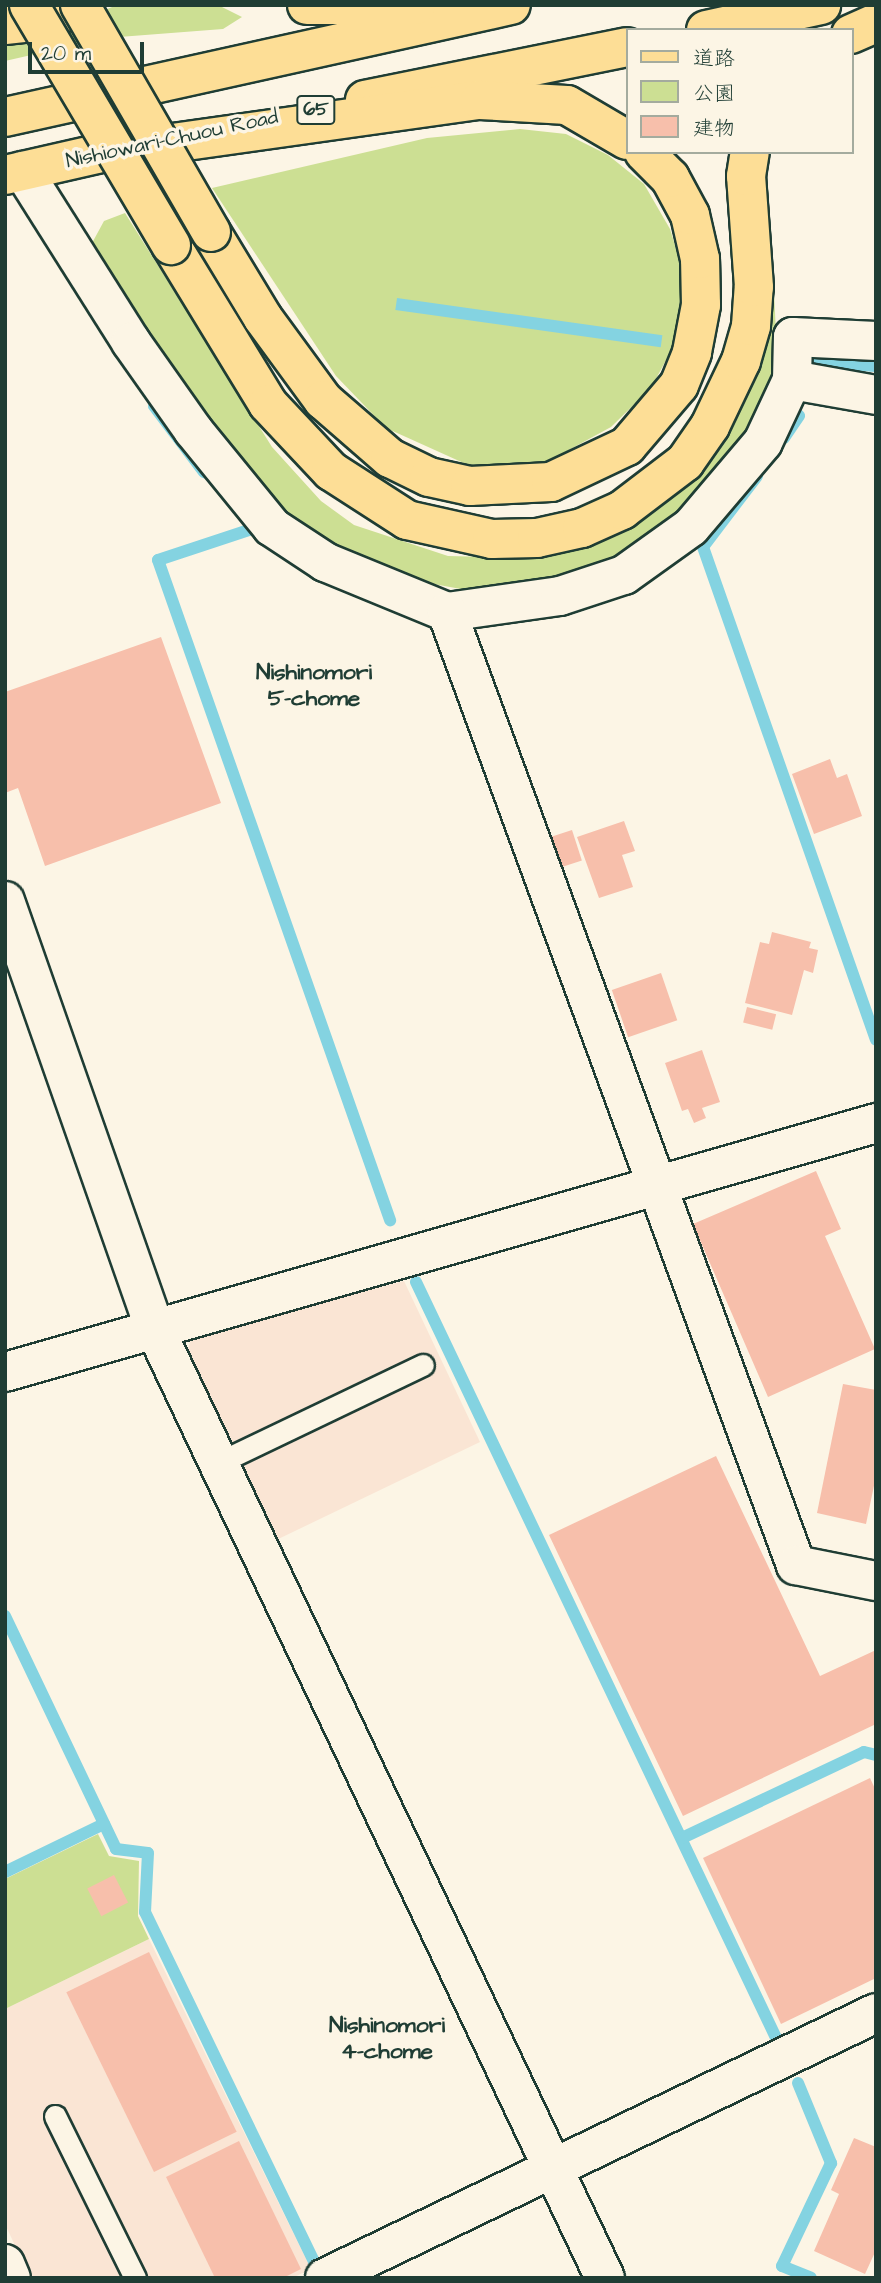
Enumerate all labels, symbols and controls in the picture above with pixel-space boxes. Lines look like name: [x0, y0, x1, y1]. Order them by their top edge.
scale bar: [32, 28, 147, 72]
legend: [626, 28, 853, 154]
text: 20 m: [41, 39, 91, 68]
text: 道路: [693, 44, 735, 73]
text: 公園: [693, 79, 735, 108]
road number: 65: [295, 94, 337, 125]
street label: Nishiowari-Chuou Road: [64, 104, 280, 174]
text: 建物: [693, 114, 735, 143]
district label: Nishinomori 5-chome: [256, 658, 372, 712]
district label: Nishinomori 4-chome: [329, 2011, 445, 2065]

